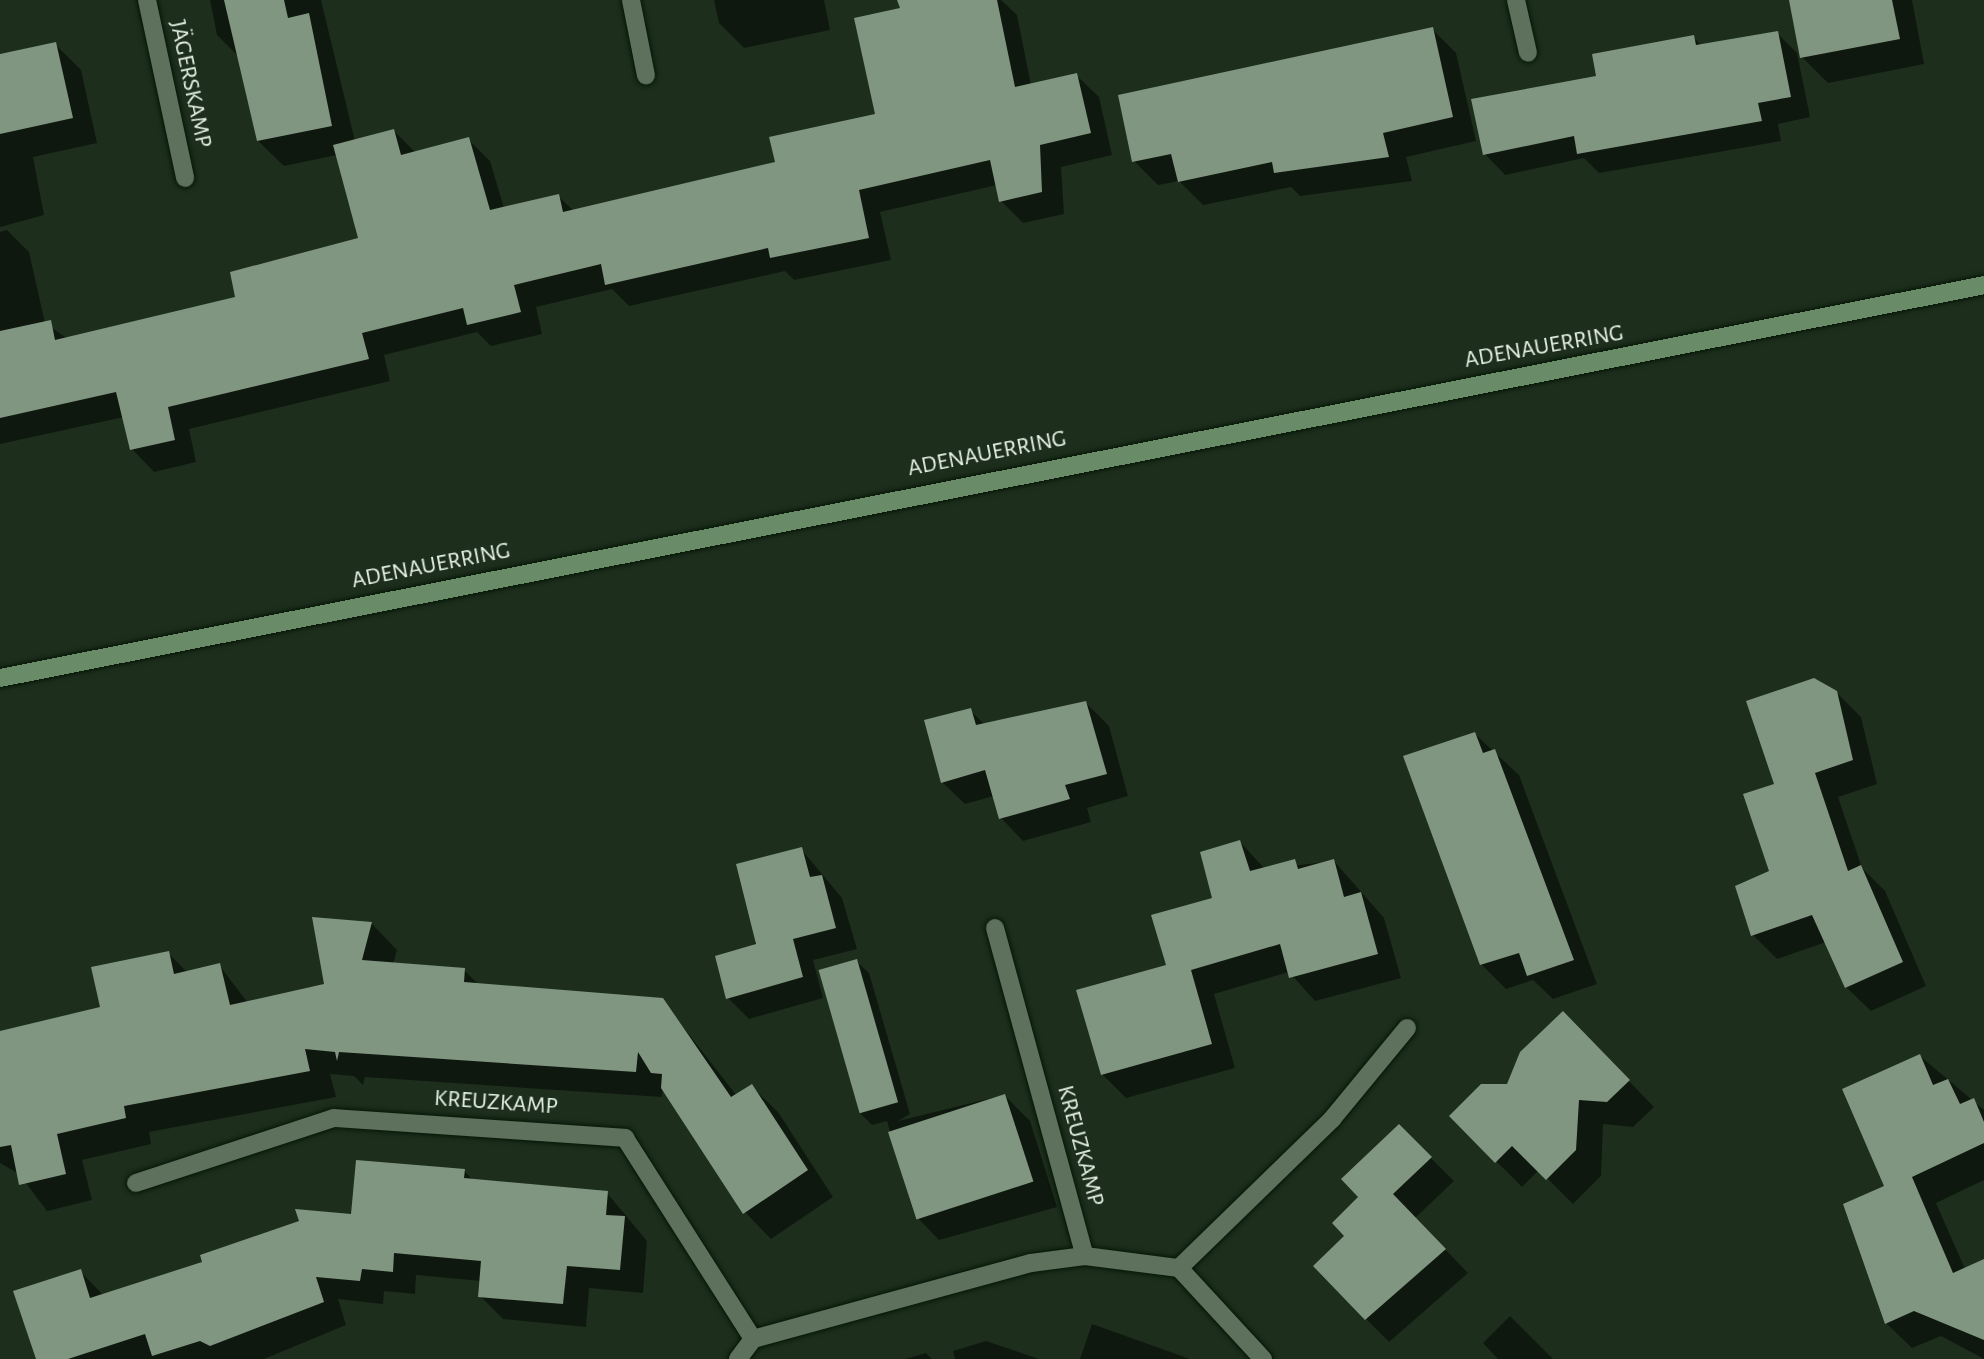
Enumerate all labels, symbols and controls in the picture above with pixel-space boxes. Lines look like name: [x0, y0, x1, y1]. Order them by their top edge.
street label: JÄGERSKAMP: [162, 17, 218, 151]
street label: ADENAUERRING: [1462, 319, 1626, 375]
street label: ADENAUERRING: [905, 425, 1069, 483]
street label: ADENAUERRING: [349, 537, 513, 595]
street label: KREUZKAMP: [1050, 1082, 1110, 1210]
street label: KREUZKAMP: [433, 1084, 559, 1122]

